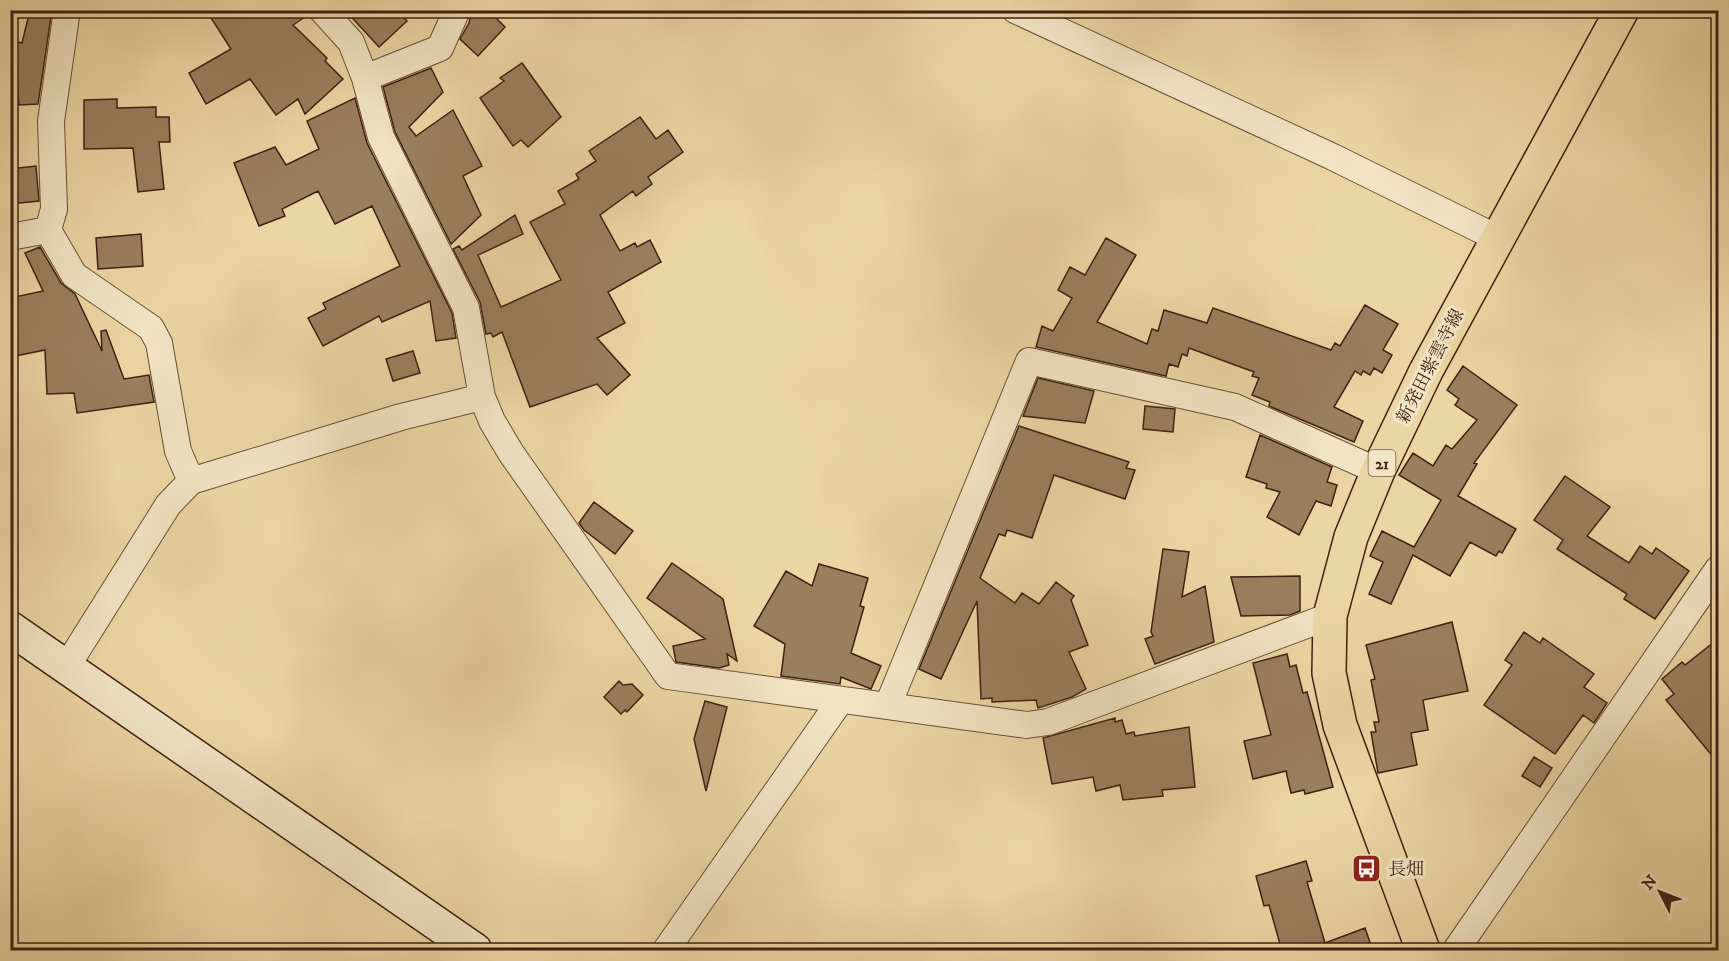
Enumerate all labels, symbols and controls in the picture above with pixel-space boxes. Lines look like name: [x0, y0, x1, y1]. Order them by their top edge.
street label: 新発田紫雲寺線: [1392, 305, 1469, 428]
road number: 21: [1368, 450, 1396, 476]
bus stop icon: 長畑: [1351, 853, 1383, 885]
place label: 長畑: [1388, 859, 1424, 881]
north arrow: [1630, 862, 1690, 922]
text: N: [1638, 871, 1661, 894]

